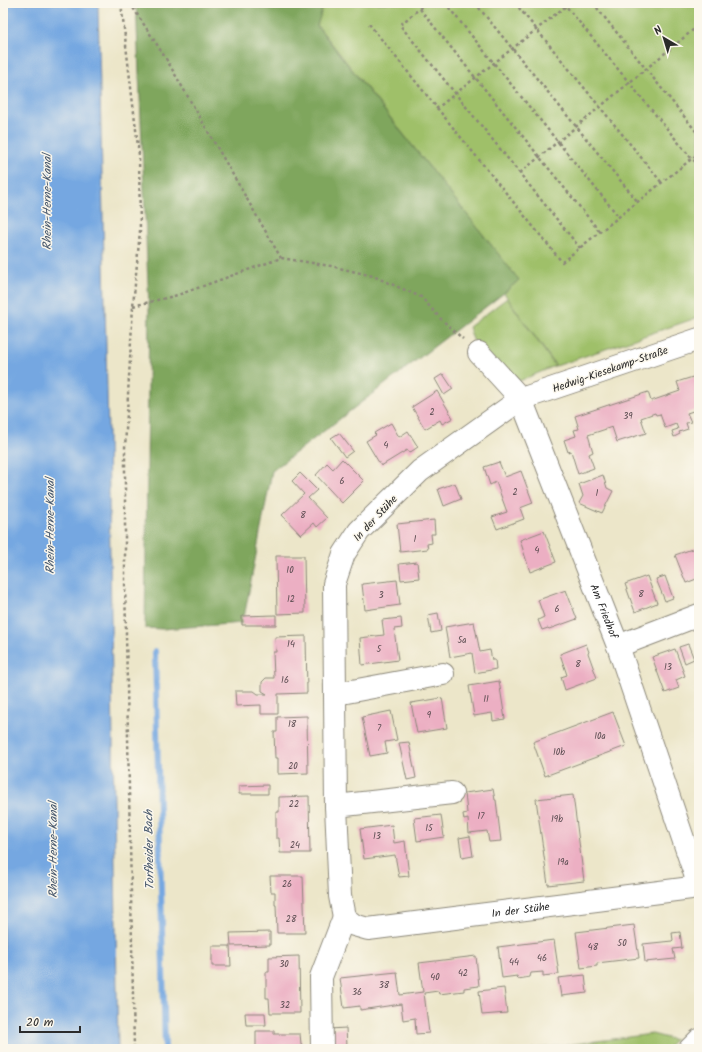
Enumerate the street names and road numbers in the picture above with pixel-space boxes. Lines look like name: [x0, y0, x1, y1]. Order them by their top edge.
street label: Hedwig-Kiesekamp-Straße: [550, 342, 671, 398]
street label: In der Stühe: [349, 491, 402, 546]
street label: Am Friedhof: [584, 581, 623, 643]
street label: In der Stühe: [490, 898, 551, 923]

